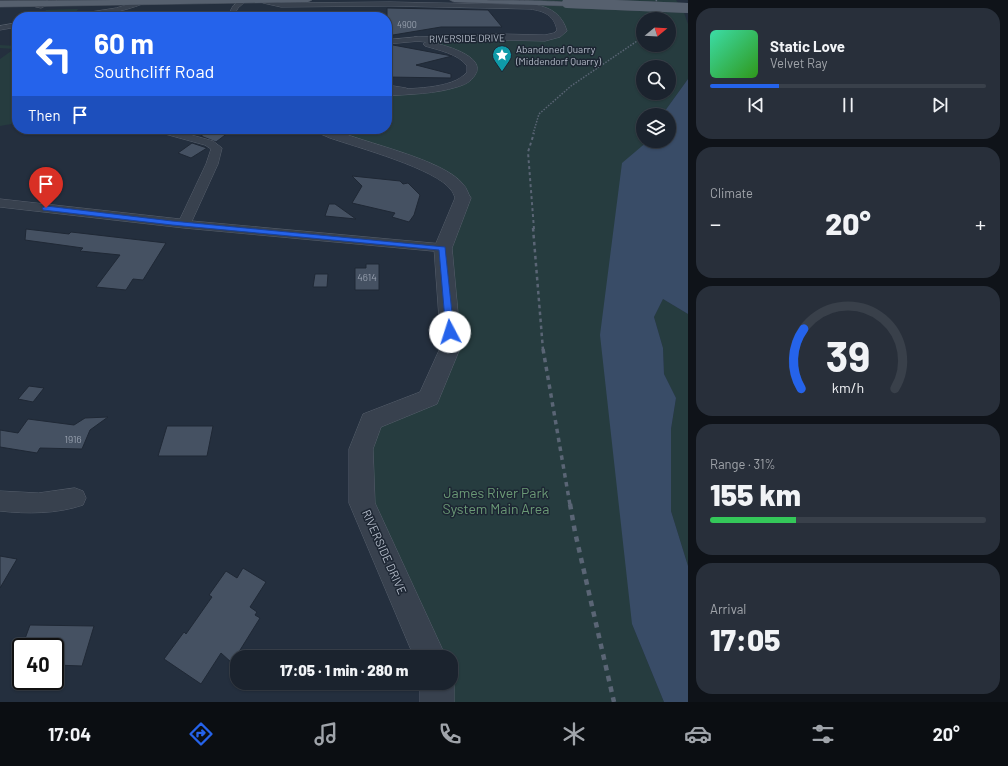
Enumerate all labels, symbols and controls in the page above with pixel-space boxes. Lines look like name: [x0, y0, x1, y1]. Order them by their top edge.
north arrow: [636, 12, 676, 52]
map controls: [636, 12, 676, 148]
house number: 4900: [397, 19, 417, 30]
text: 60 m: [94, 26, 154, 60]
icon: left: [28, 28, 80, 80]
street label: RIVERSIDE DRIVE: [429, 31, 505, 45]
text: Static Love: [770, 37, 845, 55]
place label: Abandoned Quarry (Middendorf Quarry): [515, 43, 602, 67]
place icon: Abandoned Quarry (Middendorf Quarry): [491, 44, 513, 72]
text: Velvet Ray: [770, 55, 828, 71]
text: Southcliff Road: [94, 60, 214, 82]
button: search: [636, 60, 676, 100]
icon: previous: [745, 94, 767, 116]
icon: pause: [837, 94, 859, 116]
icon: next: [929, 94, 951, 116]
icon: arrive: [69, 104, 91, 126]
text: Then: [28, 106, 61, 124]
button: layers: [636, 108, 676, 148]
pin: [29, 167, 63, 208]
icon: arrive: [35, 173, 57, 195]
text: Climate: [710, 185, 753, 201]
text: 20°: [825, 205, 871, 241]
text: −: [710, 210, 721, 236]
text: +: [975, 210, 986, 236]
house number: 4614: [357, 271, 377, 283]
position arrow: [429, 311, 471, 353]
text: 39: [826, 330, 870, 380]
text: km/h: [832, 379, 864, 396]
house number: 1916: [64, 433, 82, 445]
text: Range · 31%: [710, 456, 776, 472]
text: 155 km: [710, 476, 801, 512]
park label: James River Park System Main Area: [443, 484, 549, 517]
street label: RIVERSIDE DRIVE: [360, 507, 410, 596]
text: Arrival: [710, 601, 746, 617]
text: 17:05: [710, 621, 781, 657]
speed limit sign: 40: [12, 638, 64, 690]
text: 17:05 · 1 min · 280 m: [280, 661, 408, 679]
icon: directions: [187, 720, 215, 748]
icon: music: [312, 720, 340, 748]
icon: phone: [436, 720, 464, 748]
icon: climate: [560, 720, 588, 748]
icon: car: [684, 720, 712, 748]
icon: filters: [809, 720, 837, 748]
text: 17:04: [48, 723, 91, 745]
text: 20°: [933, 723, 960, 745]

